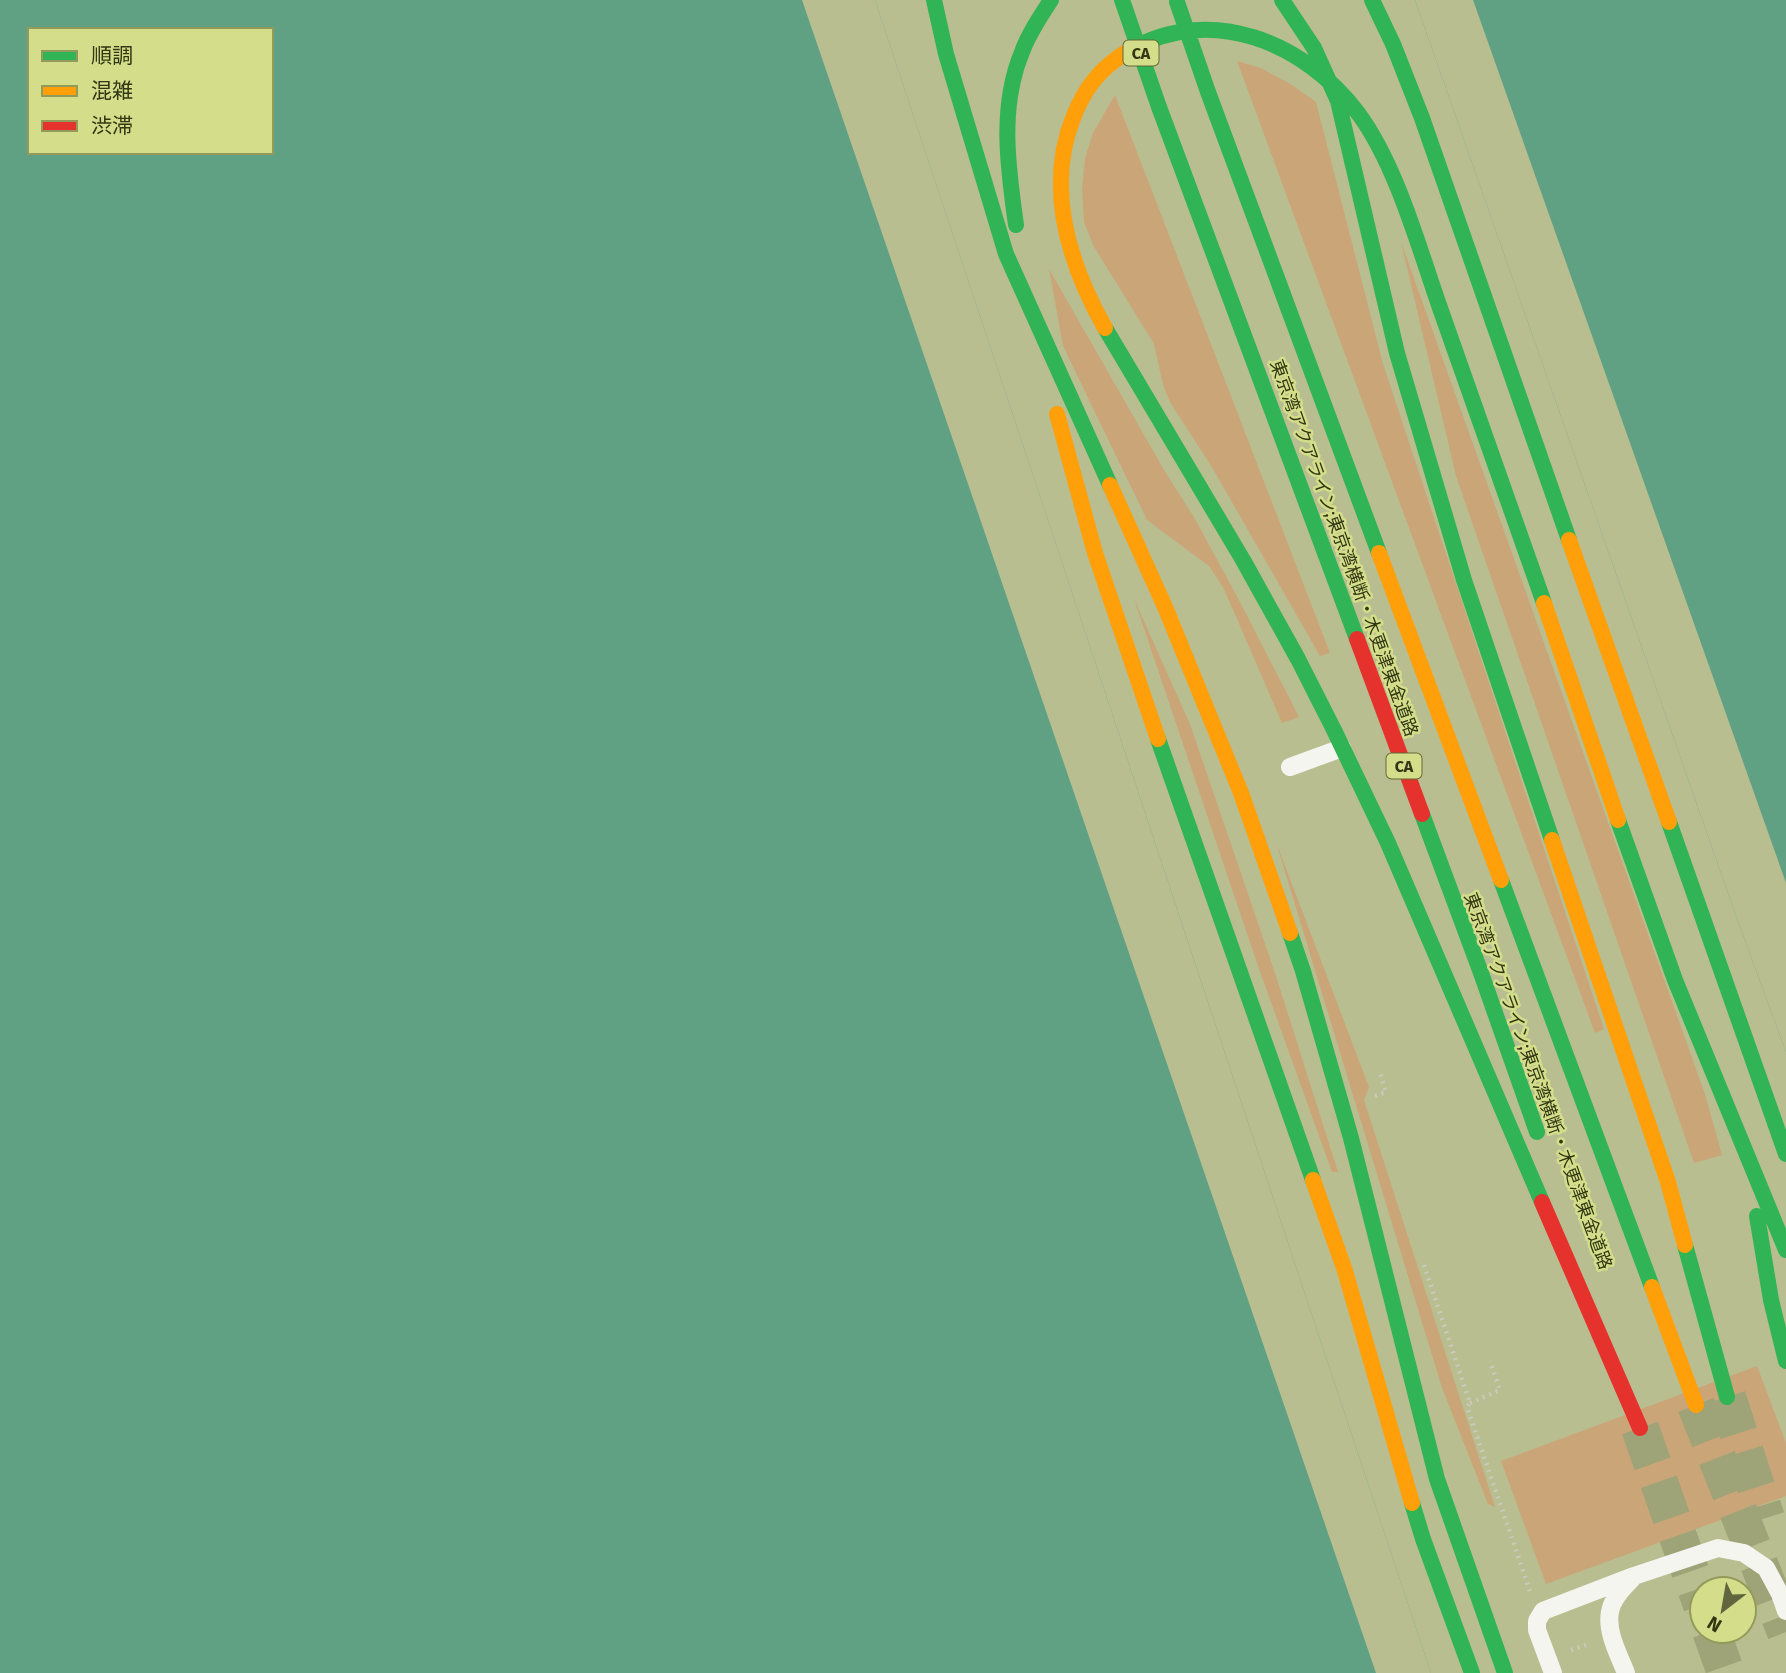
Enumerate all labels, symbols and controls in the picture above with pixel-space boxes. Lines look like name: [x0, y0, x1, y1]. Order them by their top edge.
legend: [28, 28, 273, 154]
road number: CA: [1124, 40, 1158, 66]
text: 順調: [91, 43, 133, 69]
text: 混雑: [91, 78, 133, 104]
text: 渋滞: [91, 113, 133, 139]
street label: 東京湾アクアライン;東京湾横断・木更津東金道路: [1265, 357, 1423, 739]
road number: CA: [1386, 754, 1422, 778]
street label: 東京湾アクアライン;東京湾横断・木更津東金道路: [1459, 890, 1617, 1272]
north arrow: [1688, 1575, 1758, 1645]
text: N: [1703, 1611, 1726, 1637]

